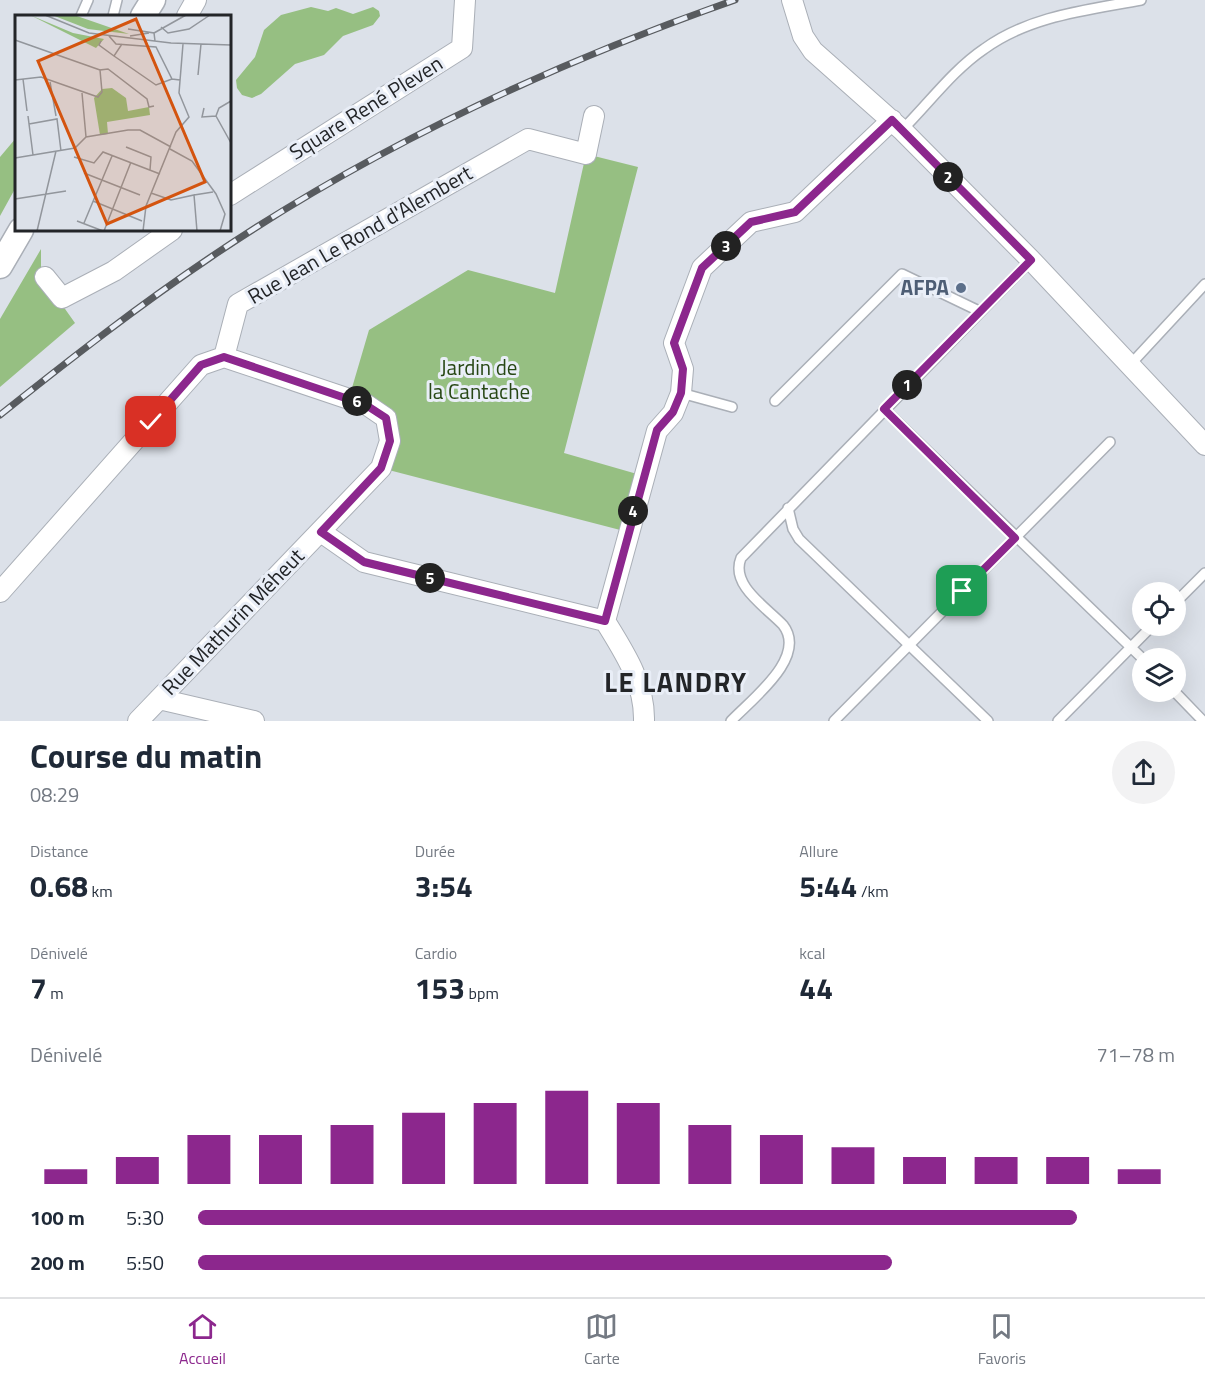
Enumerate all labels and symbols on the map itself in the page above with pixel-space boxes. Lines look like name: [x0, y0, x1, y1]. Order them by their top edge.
inset map: [15, 15, 231, 231]
street label: Square René Pleven: [282, 47, 448, 167]
street label: Rue Jean Le Rond d'Alembert: [241, 156, 478, 312]
pin: 2: [933, 162, 963, 192]
pin: 3: [711, 231, 741, 261]
place label: AFPA: [901, 271, 949, 303]
marker: AFPA: [954, 281, 968, 295]
park label: Jardin de la Cantache: [428, 351, 530, 407]
pin: 1: [892, 370, 922, 400]
pin: 6: [342, 386, 372, 416]
pin: [125, 396, 176, 447]
pin: 4: [618, 496, 648, 526]
street label: Rue Mathurin Méheut: [154, 540, 311, 702]
pin: 5: [415, 563, 445, 593]
pin: [936, 565, 987, 616]
district label: LE LANDRY: [604, 661, 748, 702]

